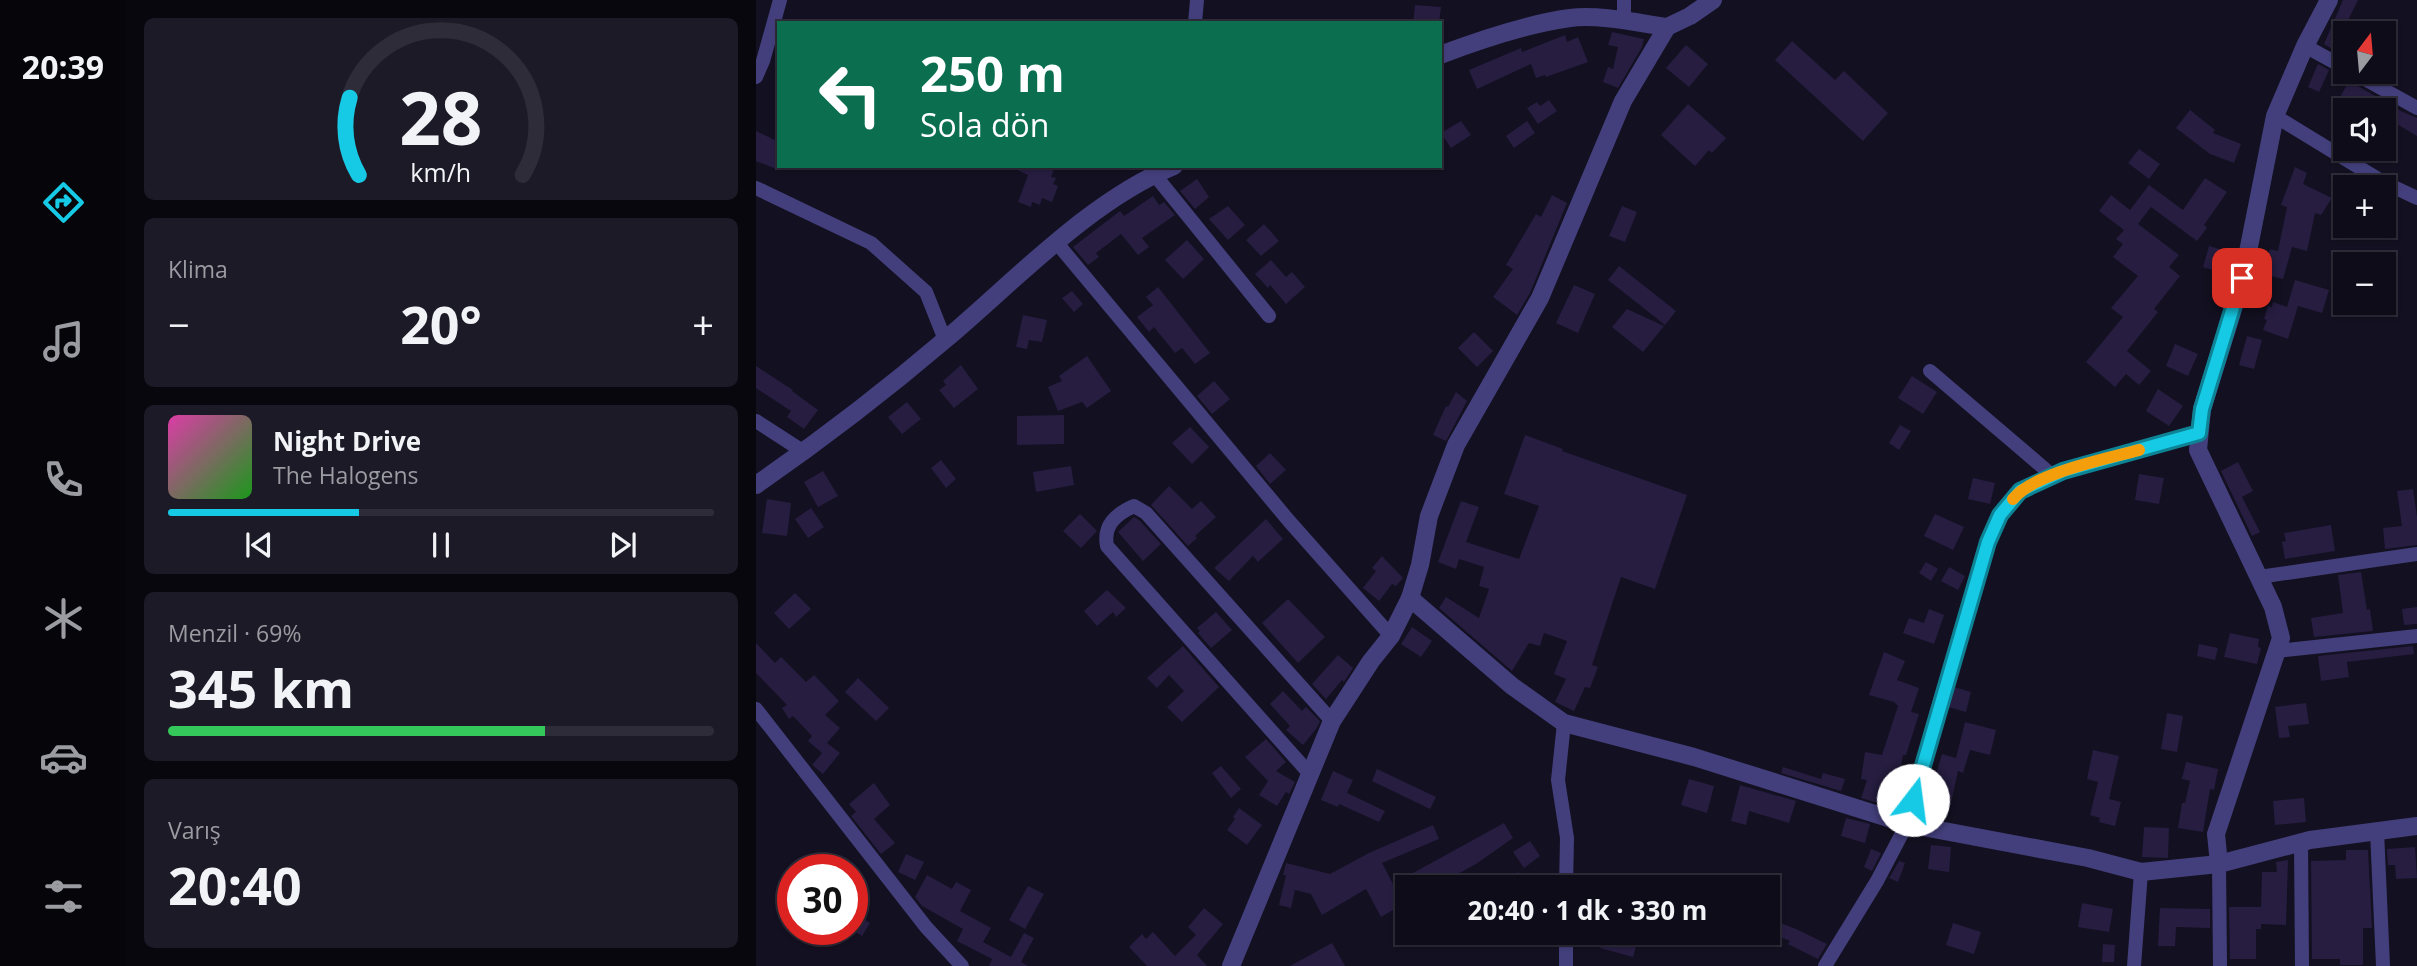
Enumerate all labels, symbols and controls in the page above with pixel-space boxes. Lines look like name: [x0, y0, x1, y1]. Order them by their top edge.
north arrow: [2333, 21, 2396, 84]
map controls: [2333, 21, 2396, 315]
text: 250 m: [920, 40, 1065, 106]
text: 20:39: [22, 45, 104, 88]
icon: left: [805, 49, 896, 140]
text: 28: [399, 67, 483, 166]
button: sound: [2333, 98, 2396, 161]
text: Sola dön: [920, 103, 1049, 146]
text: km/h: [411, 155, 471, 189]
button: +: [2333, 175, 2396, 238]
icon: directions: [39, 178, 88, 227]
pin: [2212, 248, 2272, 308]
button: −: [2333, 252, 2396, 315]
text: Klima: [168, 253, 228, 285]
icon: arrive: [2223, 259, 2261, 297]
text: 20°: [400, 288, 482, 359]
text: −: [168, 298, 190, 350]
text: +: [692, 298, 714, 350]
icon: music: [39, 317, 88, 366]
text: Night Drive: [273, 423, 421, 459]
icon: phone: [39, 455, 88, 504]
text: The Halogens: [273, 459, 419, 491]
icon: previous: [240, 526, 278, 564]
icon: pause: [422, 526, 460, 564]
icon: next: [604, 526, 642, 564]
icon: climate: [39, 594, 88, 643]
text: Menzil · 69%: [168, 617, 301, 649]
text: 345 km: [168, 652, 354, 723]
icon: car: [39, 733, 88, 782]
position arrow: [1876, 763, 1950, 837]
text: Varış: [168, 814, 221, 846]
text: 20:40: [168, 849, 302, 920]
speed limit sign: 30: [777, 854, 868, 945]
icon: filters: [39, 872, 88, 921]
text: 20:40 · 1 dk · 330 m: [1468, 892, 1707, 928]

